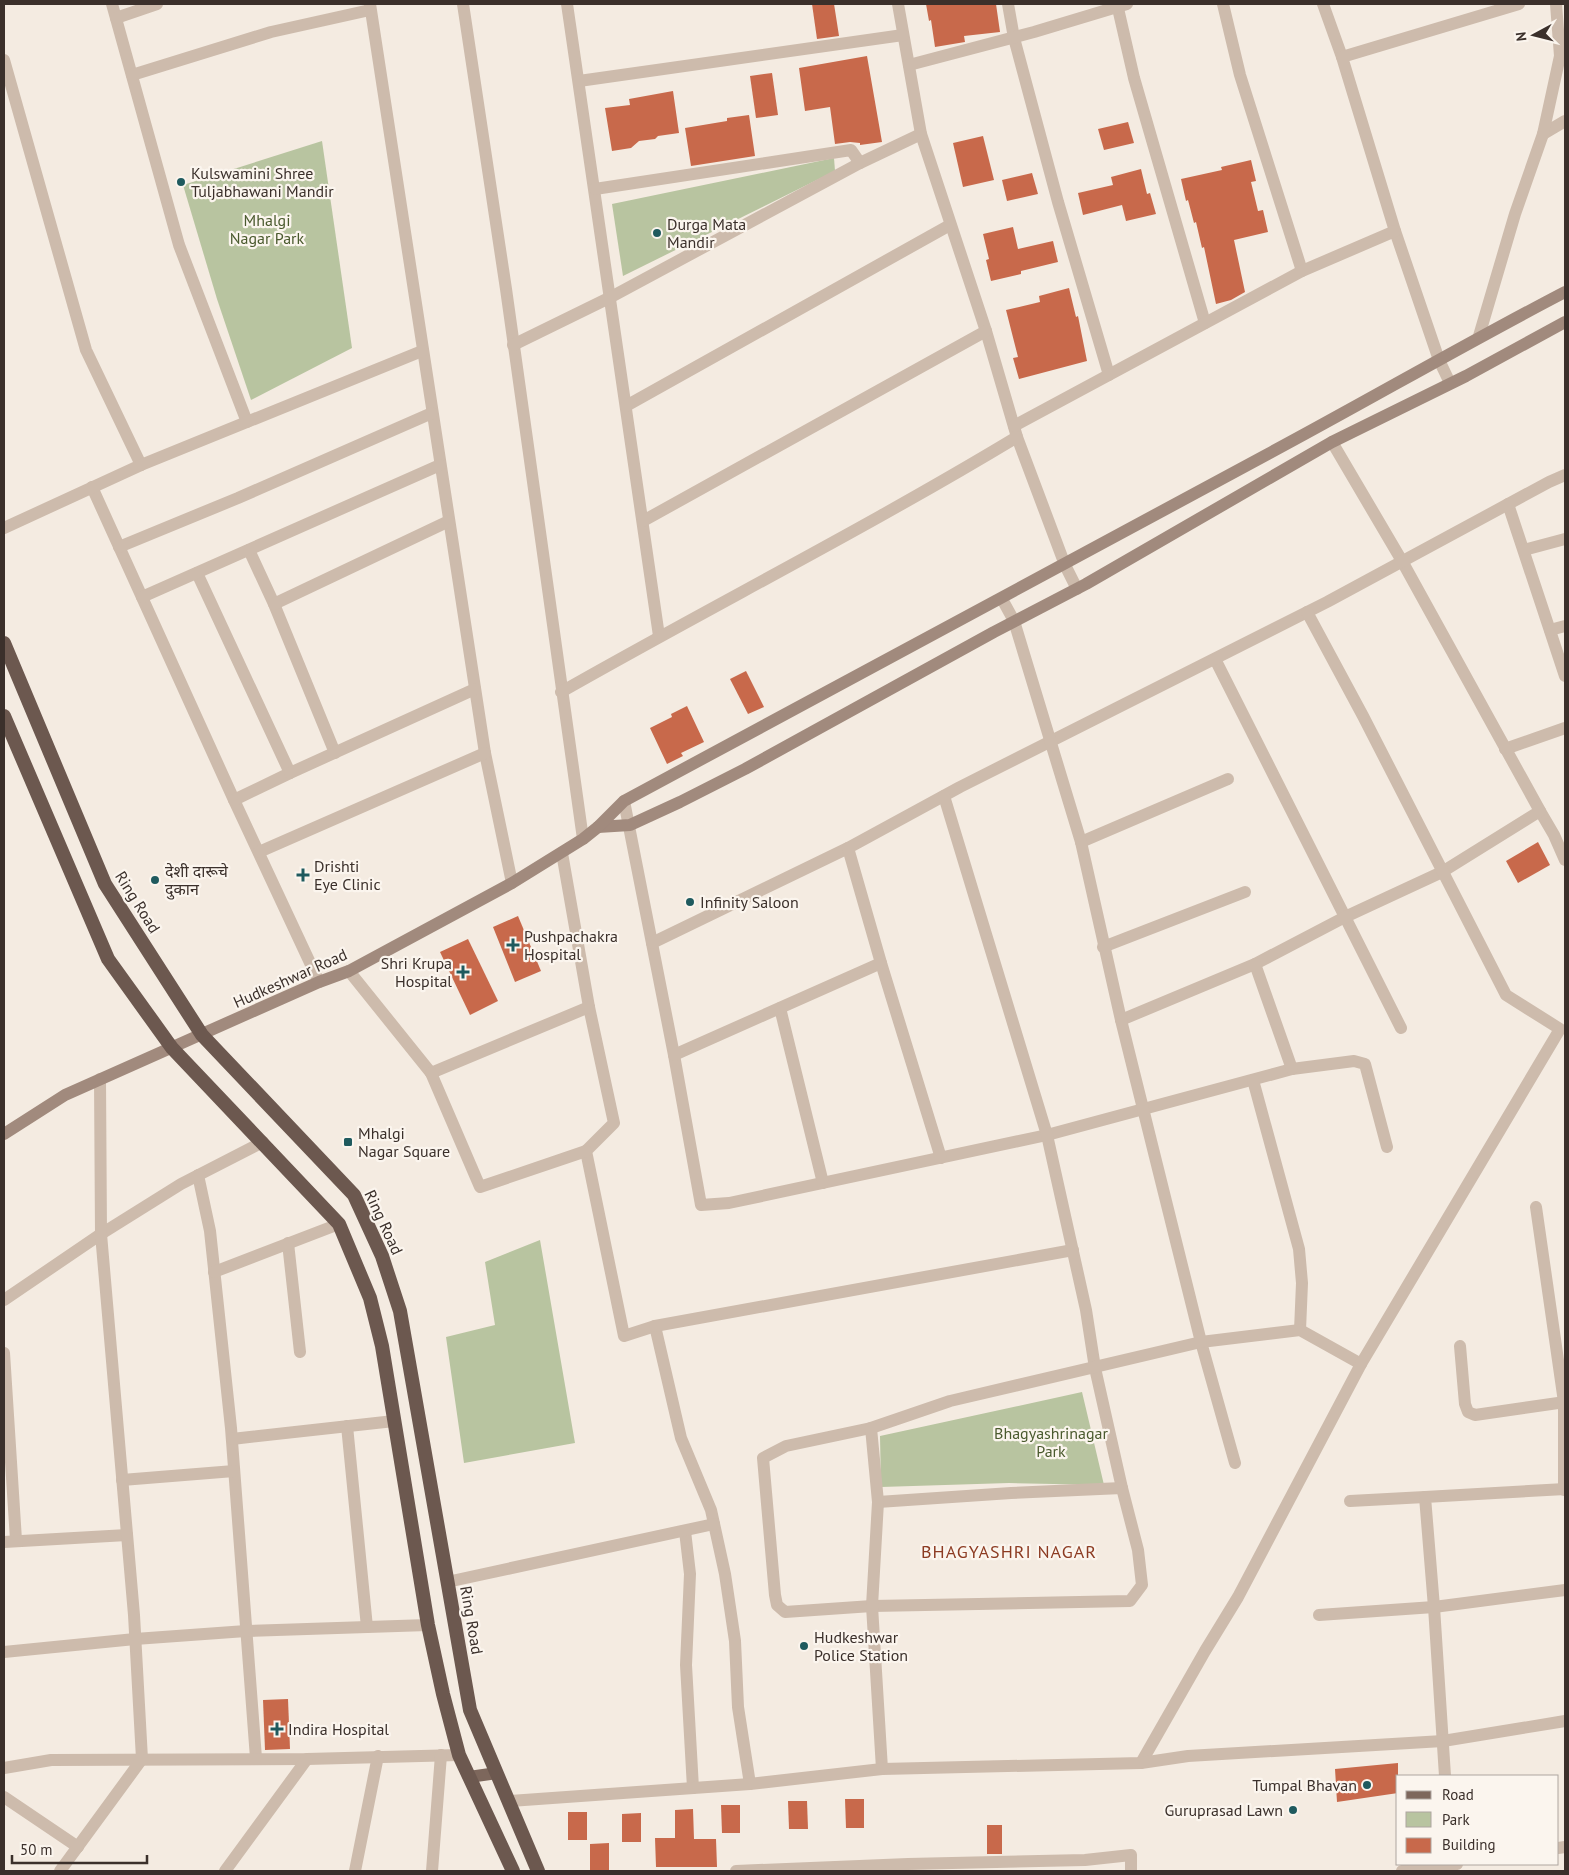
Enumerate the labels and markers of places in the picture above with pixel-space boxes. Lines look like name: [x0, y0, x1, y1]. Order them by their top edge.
place label: Kulswamini Shree Tuljabhawani Mandir: [191, 163, 334, 201]
marker: Kulswamini Shree Tuljabhawani Mandir: [175, 176, 187, 188]
place label: Durga Mata Mandir: [667, 214, 746, 252]
marker: Durga Mata Mandir: [651, 227, 663, 239]
place label: Drishti Eye Clinic: [314, 856, 381, 894]
place label: देशी दारूचे दुकान: [165, 861, 229, 900]
marker: Drishti Eye Clinic: [296, 868, 310, 882]
marker: देशी दारूचे दुकान: [149, 874, 161, 886]
place label: Infinity Saloon: [700, 892, 799, 912]
marker: Infinity Saloon: [684, 896, 696, 908]
place label: Pushpachakra Hospital: [524, 926, 618, 964]
marker: Pushpachakra Hospital: [506, 938, 520, 952]
place label: Shri Krupa Hospital: [381, 953, 452, 991]
marker: Shri Krupa Hospital: [456, 965, 470, 979]
place label: Mhalgi Nagar Square: [358, 1123, 450, 1161]
marker: Mhalgi Nagar Square: [342, 1136, 354, 1148]
place label: Hudkeshwar Police Station: [814, 1627, 908, 1665]
marker: Hudkeshwar Police Station: [798, 1640, 810, 1652]
place label: Indira Hospital: [288, 1719, 389, 1739]
marker: Indira Hospital: [270, 1722, 284, 1736]
place label: Tumpal Bhavan: [1252, 1775, 1357, 1795]
marker: Tumpal Bhavan: [1361, 1779, 1373, 1791]
place label: Guruprasad Lawn: [1165, 1800, 1283, 1820]
marker: Guruprasad Lawn: [1287, 1804, 1299, 1816]

